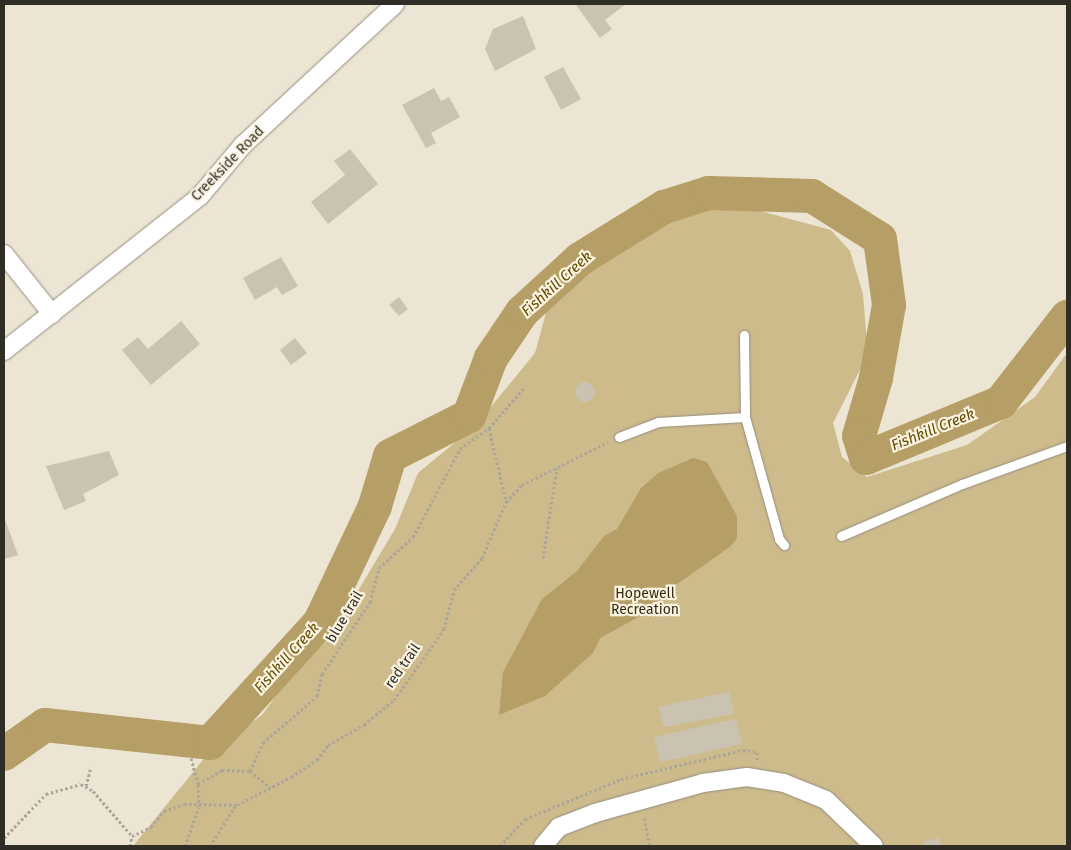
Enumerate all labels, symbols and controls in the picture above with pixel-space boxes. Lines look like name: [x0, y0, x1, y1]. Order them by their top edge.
street label: Creekside Road: [188, 123, 268, 205]
water label: Fishkill Creek: [518, 248, 596, 320]
water label: Fishkill Creek: [889, 405, 977, 455]
park label: Hopewell Recreation: [611, 586, 679, 618]
street label: blue trail: [323, 588, 367, 646]
water label: Fishkill Creek: [251, 619, 323, 697]
street label: red trail: [382, 641, 424, 691]

